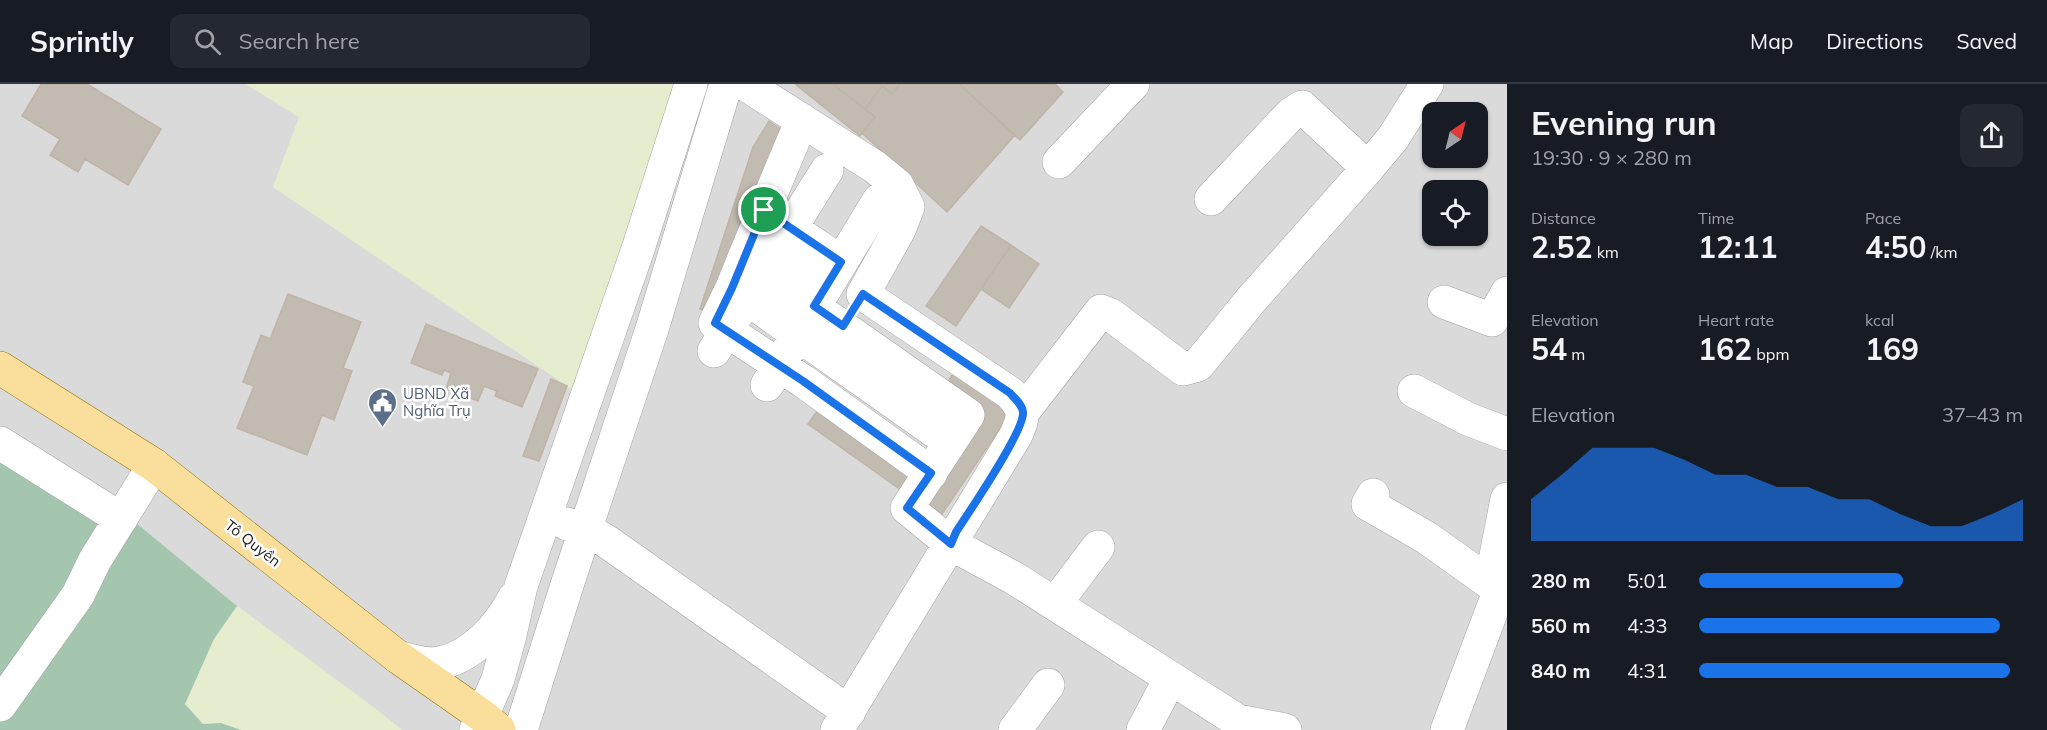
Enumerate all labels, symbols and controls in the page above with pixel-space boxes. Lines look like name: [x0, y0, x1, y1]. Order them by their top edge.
search box: [170, 14, 590, 68]
text: Sprintly: [30, 24, 134, 59]
icon: search: [191, 25, 224, 58]
text: Search here: [239, 27, 360, 55]
text: Map: [1750, 28, 1793, 54]
text: Directions: [1826, 28, 1923, 54]
text: Saved: [1956, 28, 2017, 54]
north arrow: [1422, 102, 1488, 168]
map controls: [1422, 102, 1488, 246]
text: Evening run: [1531, 102, 1717, 143]
button: share: [1960, 104, 2023, 167]
text: 19:30 · 9 × 280 m: [1531, 145, 1692, 170]
button: locate: [1422, 180, 1488, 246]
pin: [738, 184, 789, 235]
icon: arrive: [747, 193, 780, 226]
text: Distance: [1531, 208, 1596, 228]
text: Time: [1698, 208, 1734, 228]
text: Pace: [1865, 208, 1901, 228]
text: 2.52: [1531, 228, 1592, 266]
text: 12:11: [1698, 228, 1777, 266]
text: 4:50: [1865, 228, 1926, 266]
text: km: [1592, 242, 1619, 262]
text: /km: [1926, 242, 1957, 262]
text: Elevation: [1531, 310, 1599, 330]
text: Heart rate: [1698, 310, 1774, 330]
text: kcal: [1865, 310, 1894, 330]
text: 54: [1531, 330, 1567, 368]
text: 162: [1698, 330, 1752, 368]
text: 169: [1865, 330, 1919, 368]
text: m: [1567, 344, 1585, 364]
text: bpm: [1752, 344, 1789, 364]
place label: UBND Xã Nghĩa Trụ: [403, 384, 471, 420]
public building icon: UBND Xã Nghĩa Trụ: [366, 386, 398, 428]
text: Elevation: [1531, 402, 1616, 427]
text: 37–43 m: [1942, 402, 2023, 427]
street label: Tô Quyền: [221, 515, 285, 571]
text: 280 m: [1531, 568, 1590, 593]
text: 5:01: [1627, 568, 1668, 593]
text: 560 m: [1531, 613, 1590, 638]
text: 4:33: [1627, 613, 1668, 638]
text: 840 m: [1531, 658, 1590, 683]
text: 4:31: [1627, 658, 1668, 683]

